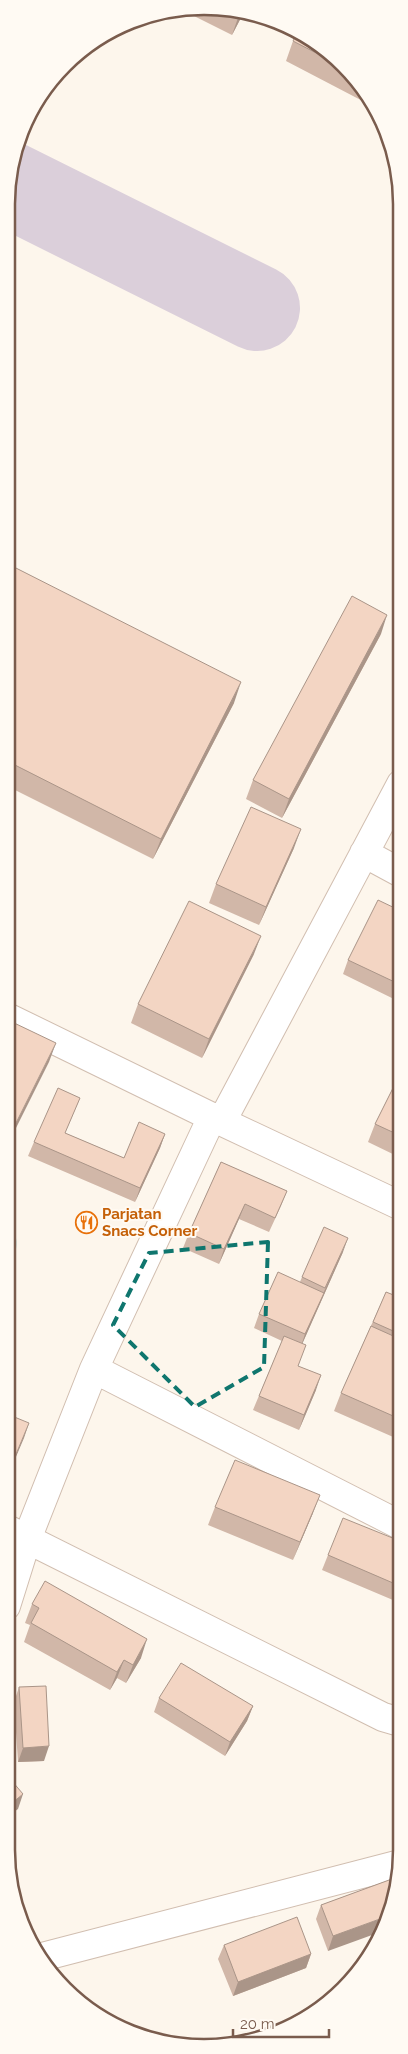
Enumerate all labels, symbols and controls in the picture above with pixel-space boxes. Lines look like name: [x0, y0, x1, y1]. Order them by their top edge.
place label: Parjatan Snacs Corner: [102, 1205, 197, 1240]
restaurant icon: Parjatan Snacs Corner: [74, 1211, 98, 1235]
scale bar: [233, 2006, 329, 2038]
text: 20 m: [240, 2015, 275, 2033]

